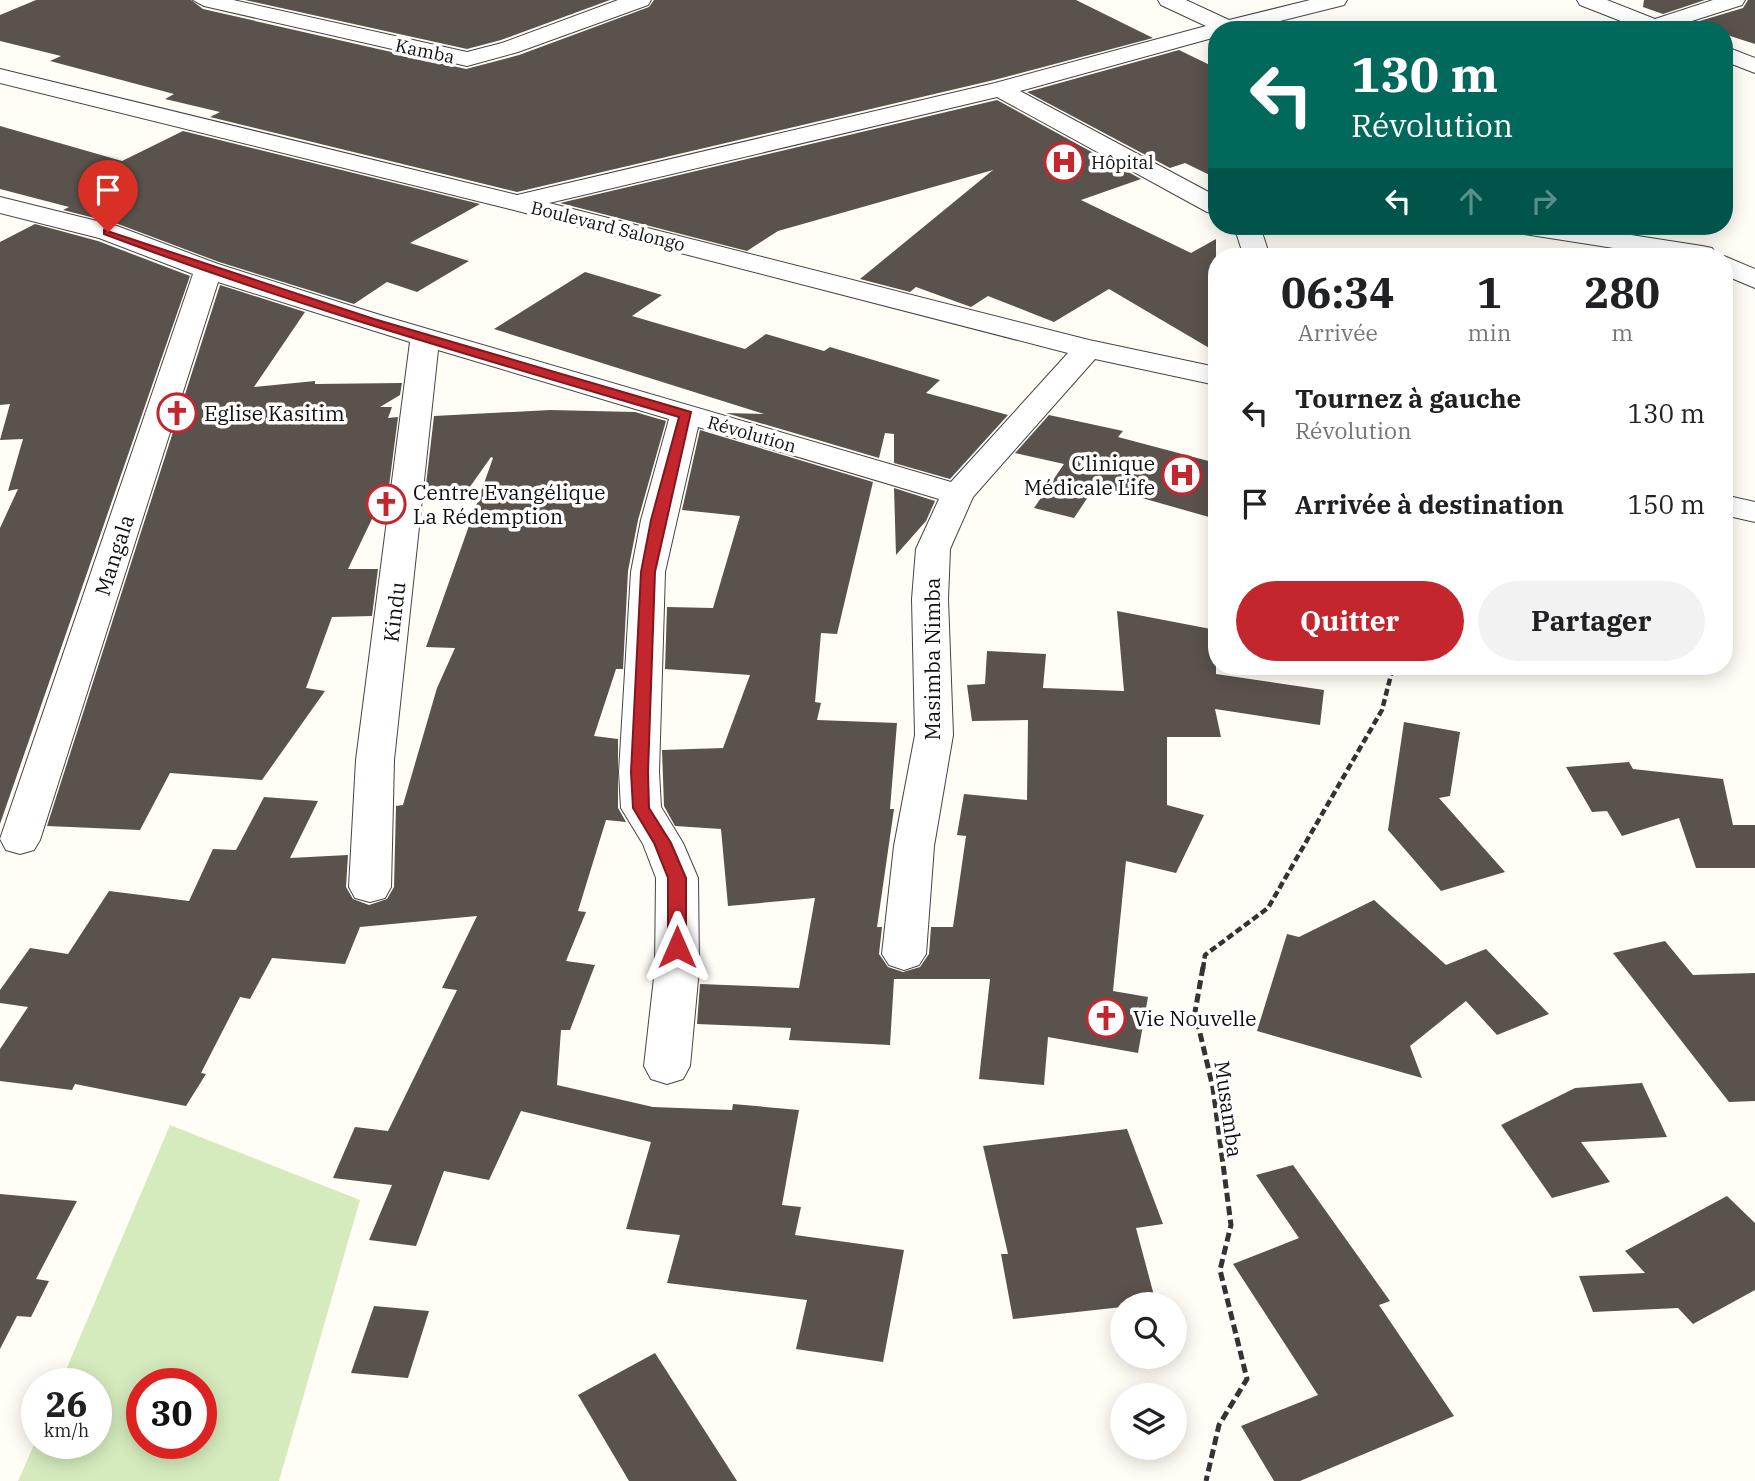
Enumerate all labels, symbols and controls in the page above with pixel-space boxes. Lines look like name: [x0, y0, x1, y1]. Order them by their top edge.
street label: Kamba: [393, 33, 457, 69]
text: 130 m: [1351, 42, 1498, 105]
icon: left: [1236, 49, 1327, 140]
text: Révolution: [1351, 104, 1513, 146]
hospital icon: Hôpital: [1043, 141, 1085, 183]
place label: Hôpital: [1091, 151, 1154, 174]
pin: [78, 160, 138, 232]
icon: arrive: [89, 171, 127, 209]
icon: left: [1379, 182, 1417, 220]
icon: ahead: [1452, 182, 1490, 220]
icon: right: [1525, 182, 1563, 220]
street label: Boulevard Salongo: [529, 196, 687, 256]
text: 06:34: [1281, 265, 1395, 320]
text: 1: [1477, 265, 1502, 320]
text: 280: [1584, 265, 1660, 320]
text: Arrivée: [1298, 317, 1378, 347]
text: min: [1468, 317, 1511, 347]
text: m: [1611, 317, 1633, 347]
text: Tournez à gauche: [1295, 381, 1521, 415]
church icon: Eglise Kasitim: [156, 392, 198, 434]
icon: left: [1236, 394, 1274, 432]
text: 130 m: [1627, 396, 1705, 430]
place label: Eglise Kasitim: [204, 399, 345, 427]
street label: Révolution: [705, 410, 799, 458]
text: Révolution: [1295, 415, 1412, 445]
place label: Clinique Médicale Life: [1024, 449, 1155, 501]
hospital icon: Clinique Médicale Life: [1161, 454, 1203, 496]
place label: Centre Evangélique La Rédemption: [413, 478, 605, 530]
church icon: Centre Evangélique La Rédemption: [365, 483, 407, 525]
icon: arrive: [1236, 485, 1274, 523]
text: Arrivée à destination: [1295, 487, 1564, 521]
text: 150 m: [1627, 487, 1705, 521]
street label: Mangala: [88, 511, 140, 599]
street label: Masimba Nimba: [918, 578, 946, 740]
street label: Kindu: [376, 580, 412, 644]
button: Quitter: [1236, 581, 1464, 661]
button: Partager: [1478, 581, 1705, 661]
position arrow: [640, 910, 714, 984]
church icon: Vie Nouvelle: [1085, 997, 1127, 1039]
place label: Vie Nouvelle: [1133, 1004, 1256, 1032]
street label: Musamba: [1208, 1059, 1250, 1159]
map controls: [1110, 1292, 1187, 1460]
button: search: [1110, 1292, 1187, 1369]
speed limit sign: 30: [126, 1368, 217, 1459]
text: 26: [45, 1381, 88, 1427]
button: layers: [1110, 1383, 1187, 1460]
text: km/h: [44, 1419, 89, 1442]

